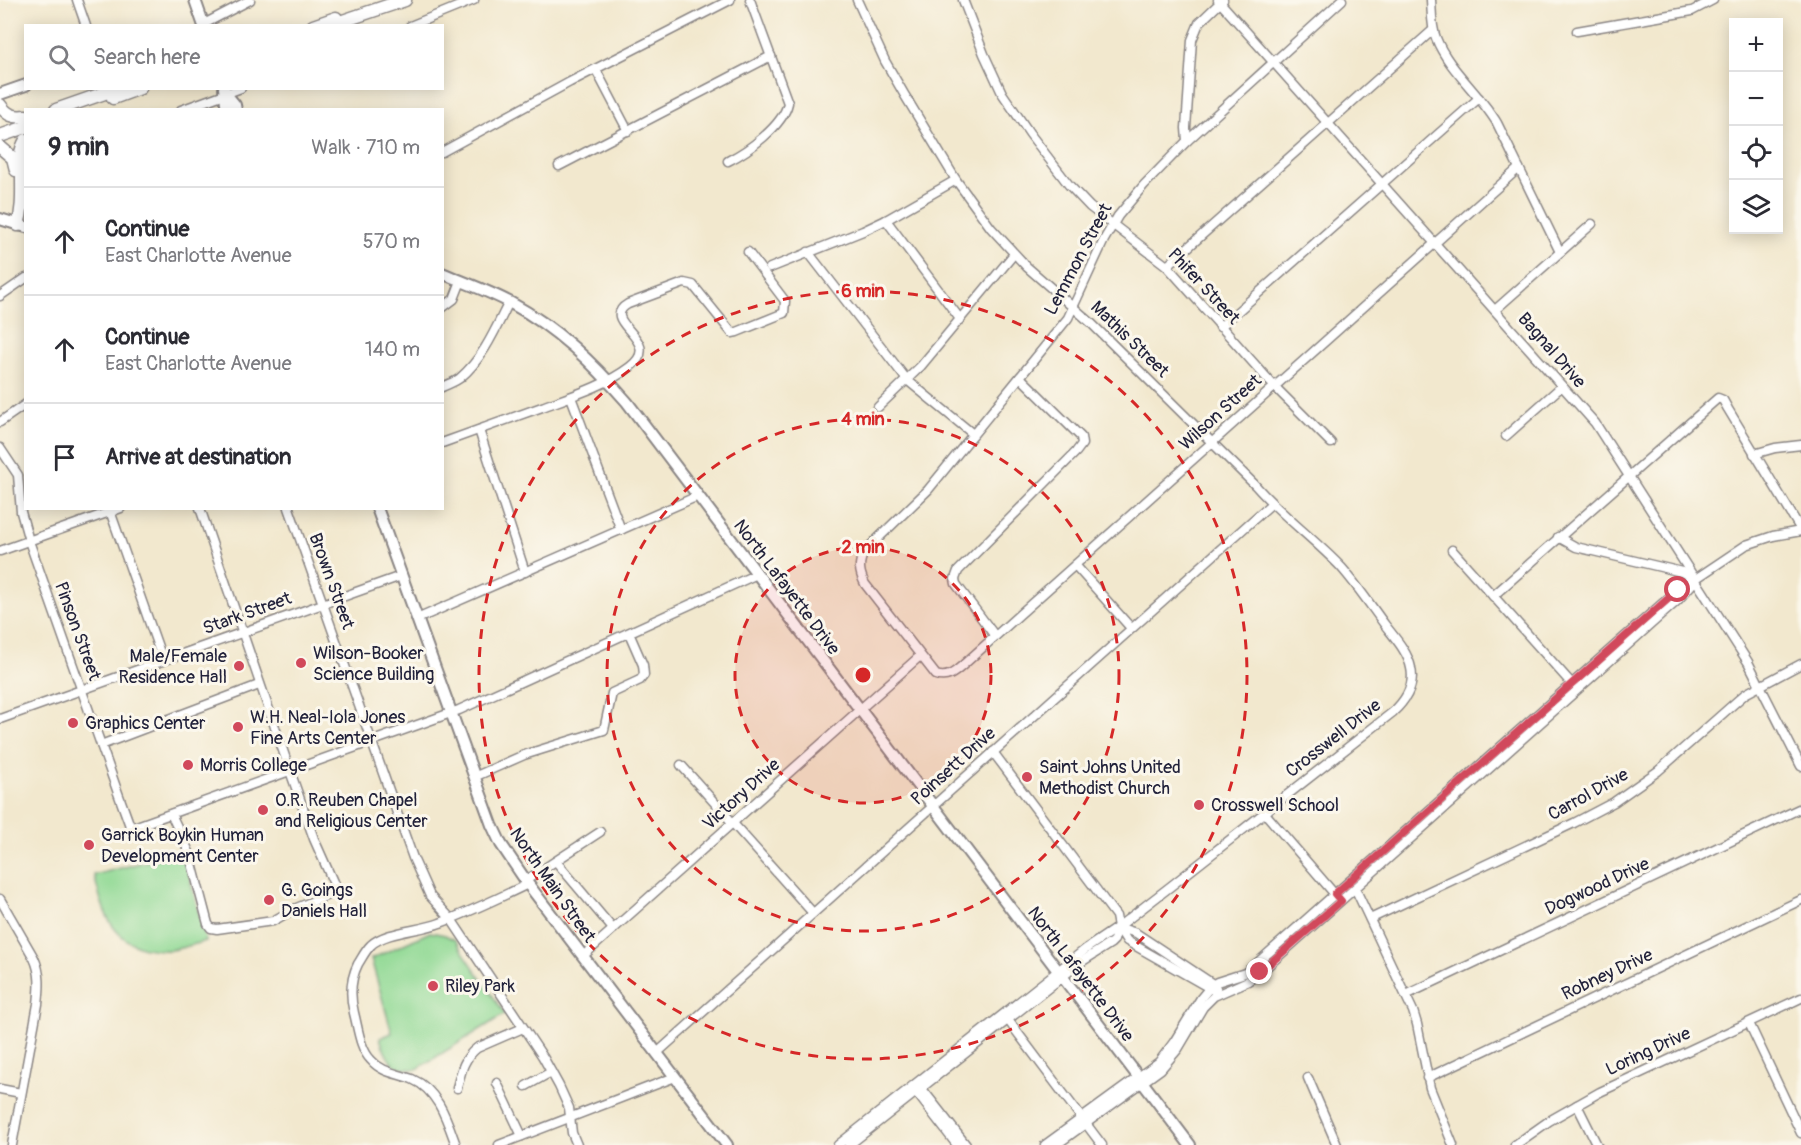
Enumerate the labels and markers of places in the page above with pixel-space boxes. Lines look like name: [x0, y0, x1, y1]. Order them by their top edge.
place label: Wilson-Booker Science Building: [313, 642, 434, 686]
place label: Male/Female Residence Hall: [118, 645, 227, 689]
marker: Wilson-Booker Science Building: [294, 656, 308, 670]
marker: Male/Female Residence Hall: [232, 659, 246, 673]
centre of rings: [853, 665, 873, 685]
place label: W.H. Neal-Iola Jones Fine Arts Center: [250, 706, 405, 750]
place label: Graphics Center: [85, 712, 206, 735]
marker: Graphics Center: [66, 716, 80, 730]
marker: W.H. Neal-Iola Jones Fine Arts Center: [231, 720, 245, 734]
place label: Morris College: [200, 754, 307, 777]
place label: Saint Johns United Methodist Church: [1039, 756, 1181, 800]
marker: Morris College: [181, 758, 195, 772]
marker: Saint Johns United Methodist Church: [1020, 770, 1034, 784]
place label: O.R. Reuben Chapel and Religious Center: [275, 789, 428, 833]
place label: Crosswell School: [1211, 794, 1339, 817]
marker: Crosswell School: [1192, 798, 1206, 812]
marker: O.R. Reuben Chapel and Religious Center: [256, 803, 270, 817]
place label: Garrick Boykin Human Development Center: [101, 824, 264, 868]
marker: Garrick Boykin Human Development Center: [82, 838, 96, 852]
place label: G. Goings Daniels Hall: [281, 879, 367, 923]
marker: G. Goings Daniels Hall: [262, 893, 276, 907]
place label: Riley Park: [445, 975, 515, 998]
marker: Riley Park: [426, 979, 440, 993]

